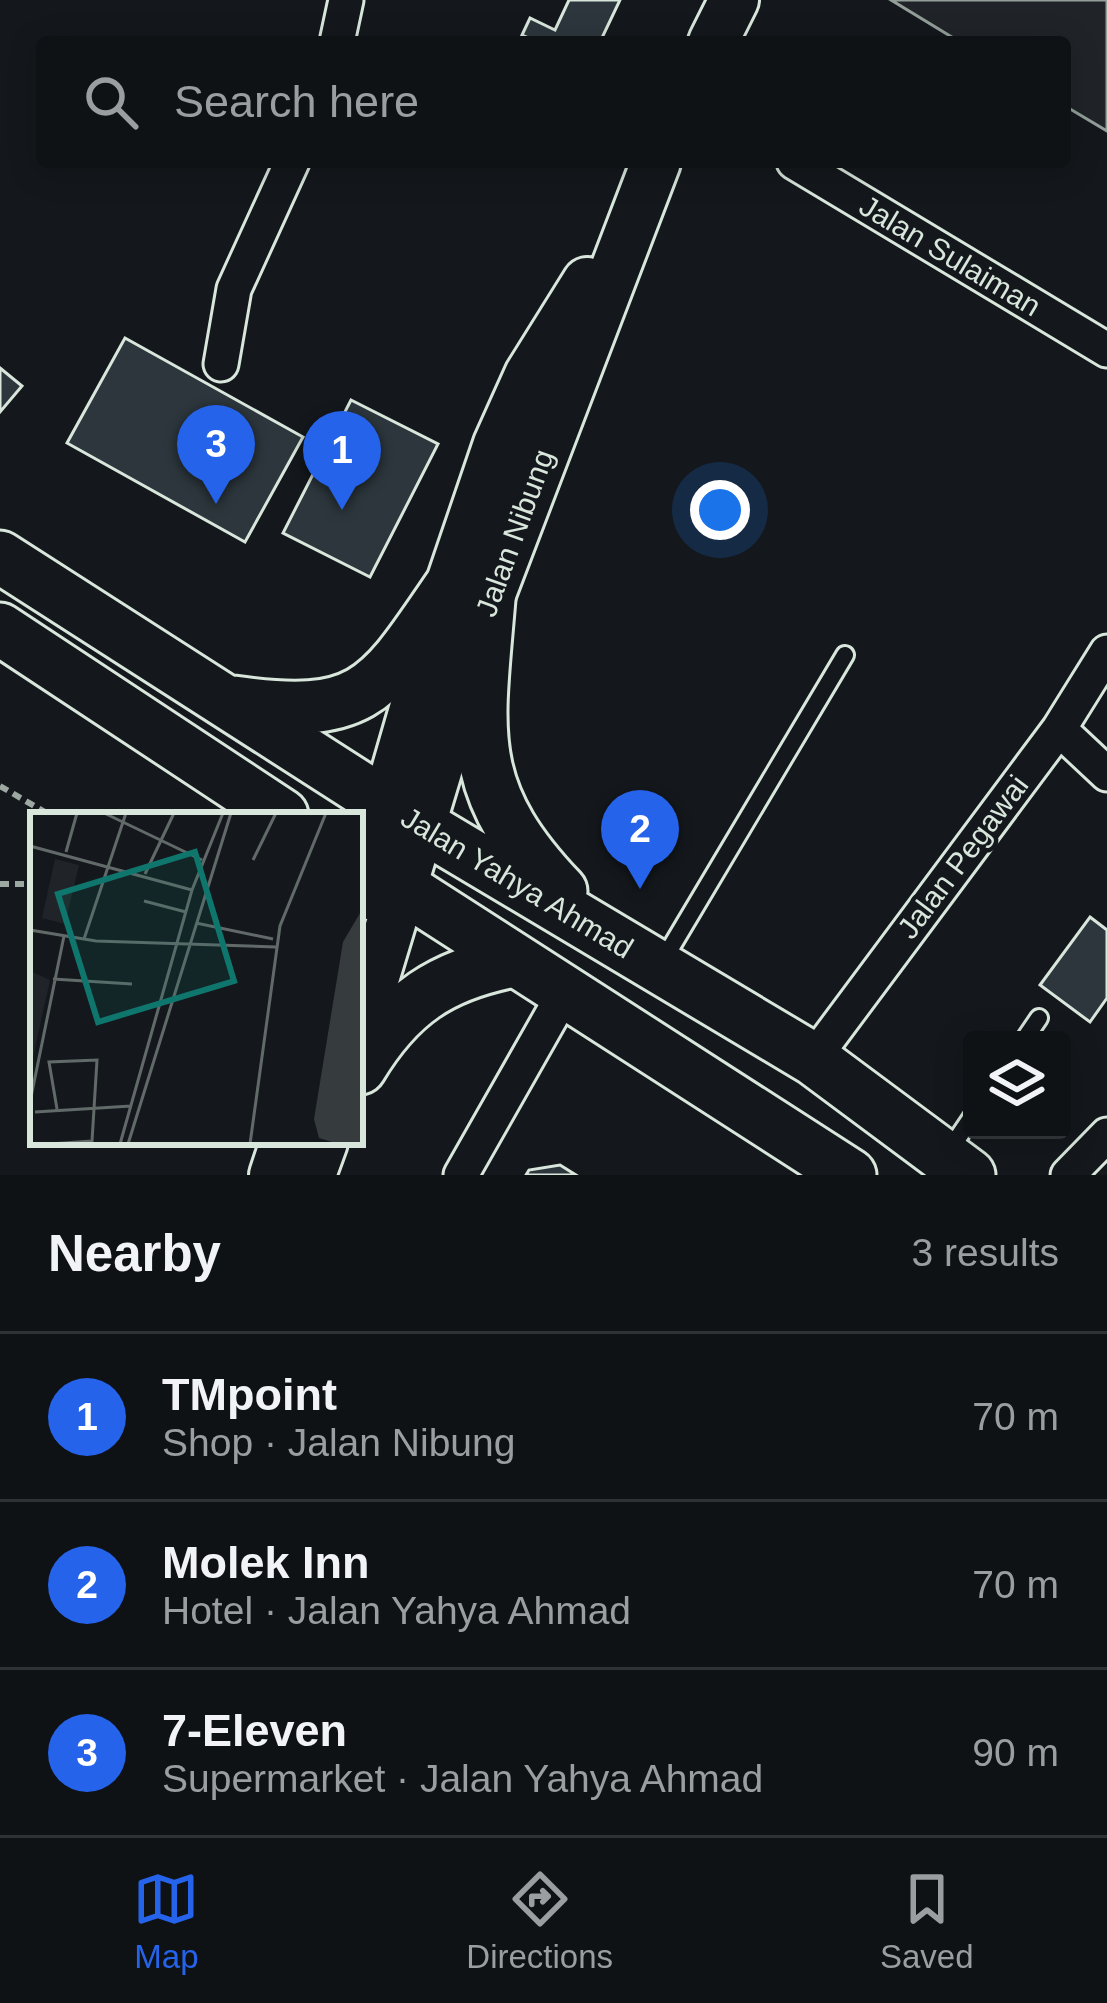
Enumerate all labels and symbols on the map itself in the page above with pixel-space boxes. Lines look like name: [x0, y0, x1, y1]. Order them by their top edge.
street label: Jalan Sulaiman: [854, 189, 1047, 323]
pin: 3: [177, 405, 255, 504]
pin: 1: [303, 411, 381, 510]
street label: Jalan Nibung: [469, 445, 560, 621]
your location: [690, 480, 750, 540]
street label: Jalan Pegawai: [891, 769, 1034, 945]
pin: 2: [601, 790, 679, 889]
street label: Jalan Yahya Ahmad: [396, 800, 639, 965]
inset map: [30, 812, 363, 1145]

